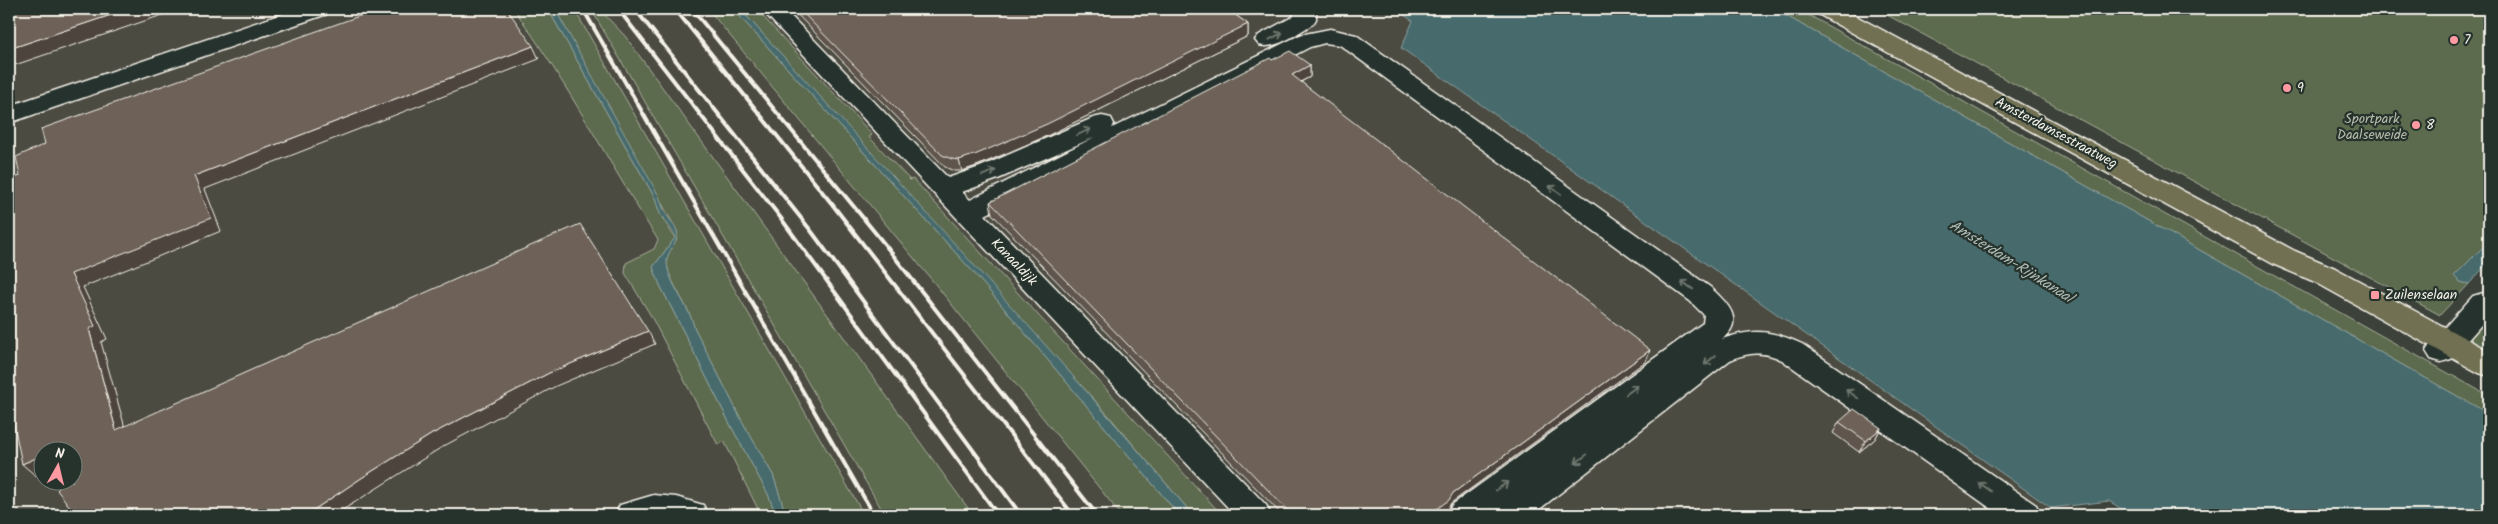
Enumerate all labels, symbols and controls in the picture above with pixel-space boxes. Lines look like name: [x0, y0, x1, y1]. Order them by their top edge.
place label: 7: [2464, 29, 2471, 51]
one-way arrow: [1268, 31, 1283, 41]
marker: 7: [2448, 34, 2460, 46]
place label: 9: [2297, 77, 2304, 99]
marker: 9: [2281, 82, 2293, 94]
street label: Amsterdamsestraatweg: [1991, 91, 2121, 175]
park label: Sportpark Daalseweide: [2337, 108, 2408, 146]
place label: 8: [2426, 114, 2435, 136]
marker: 8: [2410, 119, 2422, 131]
one-way arrow: [1076, 127, 1091, 137]
one-way arrow: [982, 167, 997, 176]
one-way arrow: [1548, 185, 1562, 195]
water label: Amsterdam-Rijnkanaal: [1944, 214, 2080, 312]
street label: Kanaaldijk: [985, 233, 1043, 291]
one-way arrow: [1680, 280, 1694, 290]
place label: Zuilenselaan: [2385, 284, 2457, 306]
marker: Zuilenselaan: [2369, 289, 2381, 301]
one-way arrow: [1704, 355, 1717, 366]
one-way arrow: [1625, 384, 1639, 395]
one-way arrow: [1845, 389, 1859, 399]
north arrow: [32, 442, 82, 492]
text: N: [54, 443, 66, 466]
one-way arrow: [1575, 454, 1588, 465]
one-way arrow: [1495, 481, 1509, 491]
one-way arrow: [1978, 482, 1992, 492]

